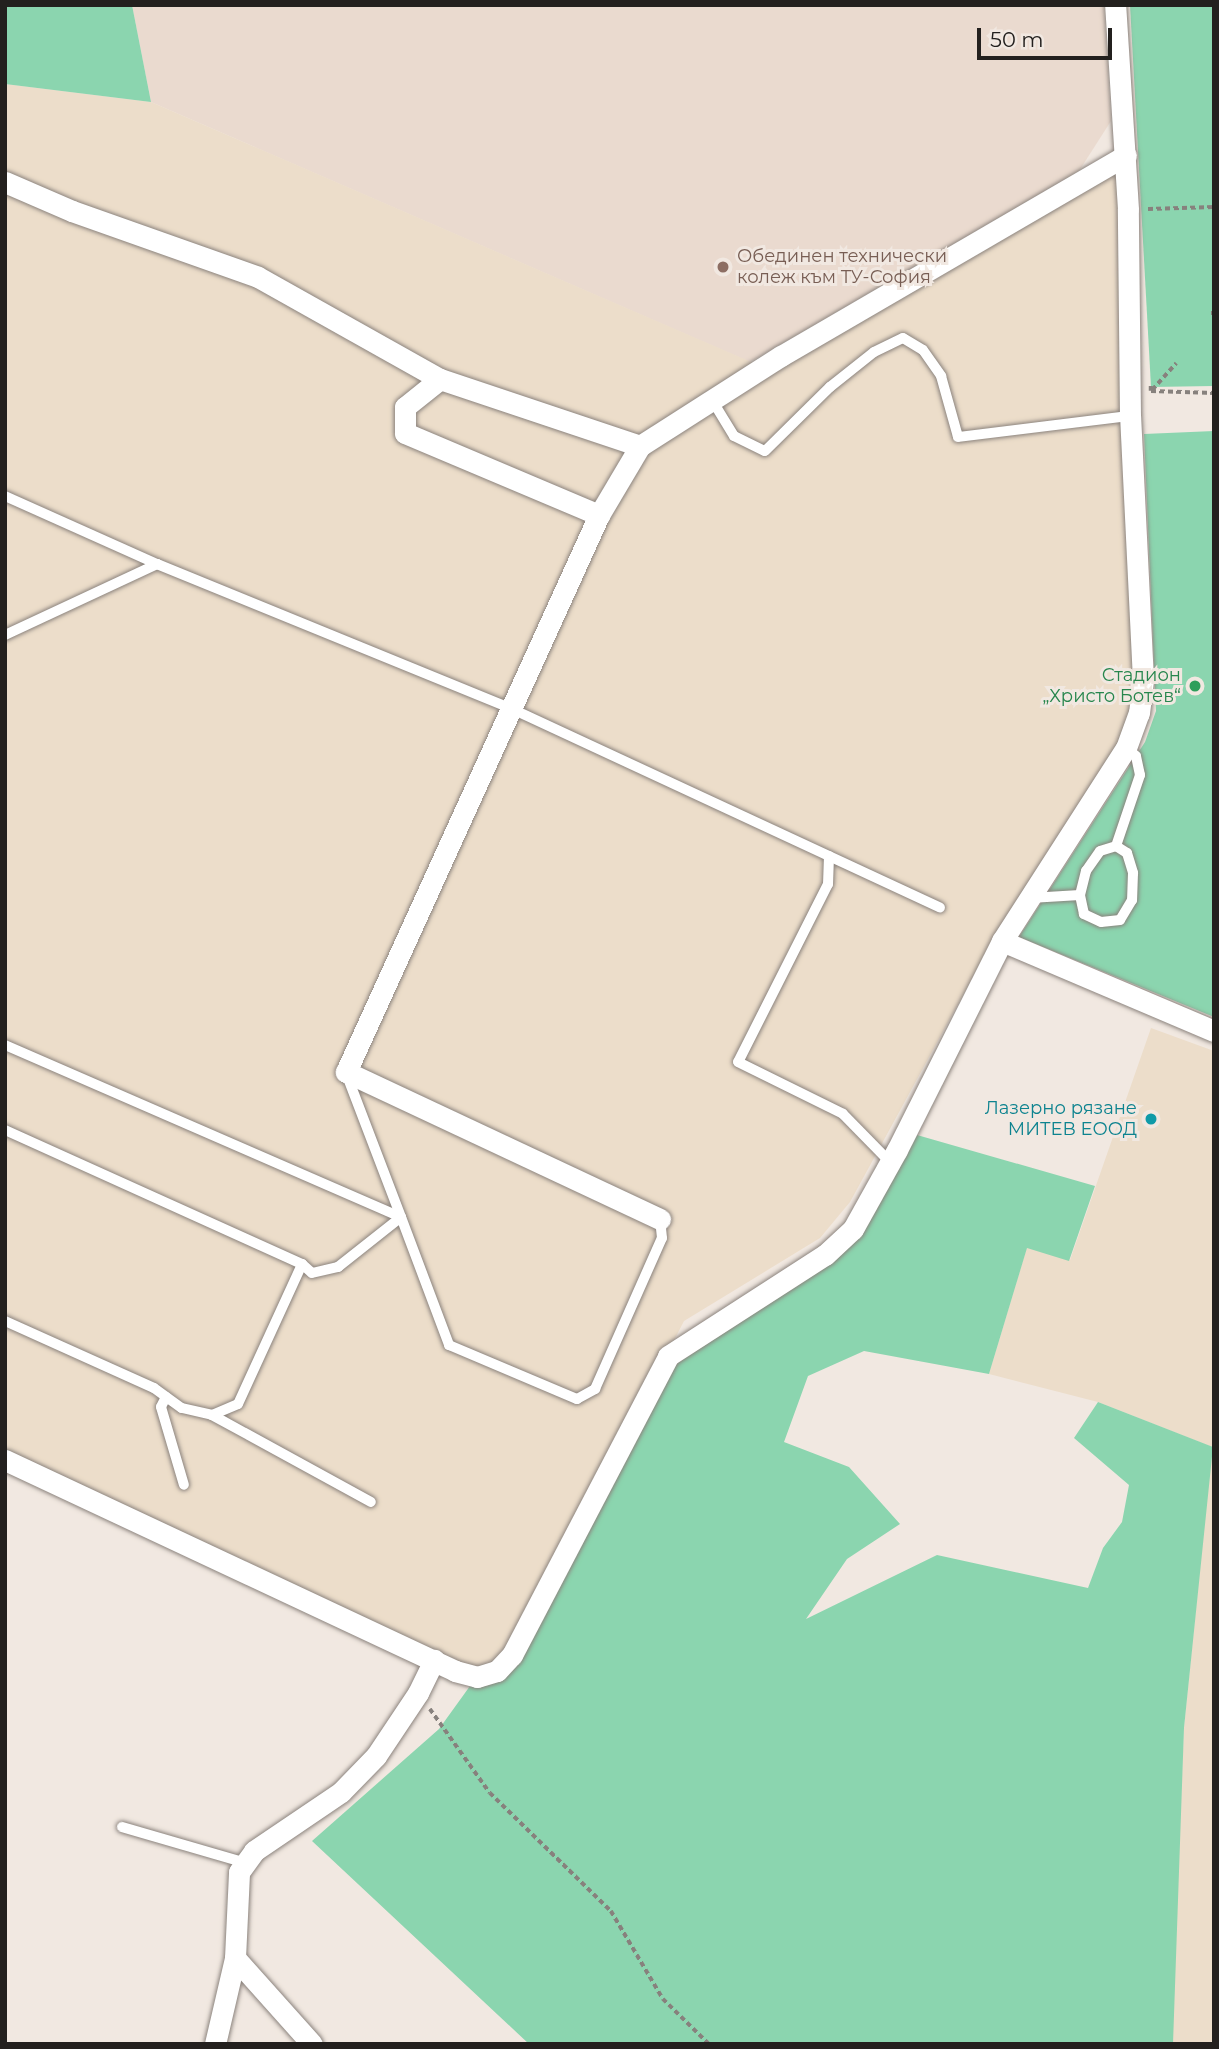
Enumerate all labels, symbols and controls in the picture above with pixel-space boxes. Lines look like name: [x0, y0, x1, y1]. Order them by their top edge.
scale bar: [981, 14, 1116, 58]
text: 50 m: [990, 27, 1044, 52]
place label: Обединен технически колеж към ТУ-София: [737, 246, 947, 288]
marker: Обединен технически колеж към ТУ-София: [715, 259, 731, 275]
place label: Стадион „Христо Ботев“: [1042, 665, 1181, 708]
marker: Стадион „Христо Ботев“: [1187, 678, 1203, 694]
place label: Лазерно рязане МИТЕВ ЕООД: [985, 1098, 1137, 1140]
marker: Лазерно рязане МИТЕВ ЕООД: [1143, 1111, 1159, 1127]

